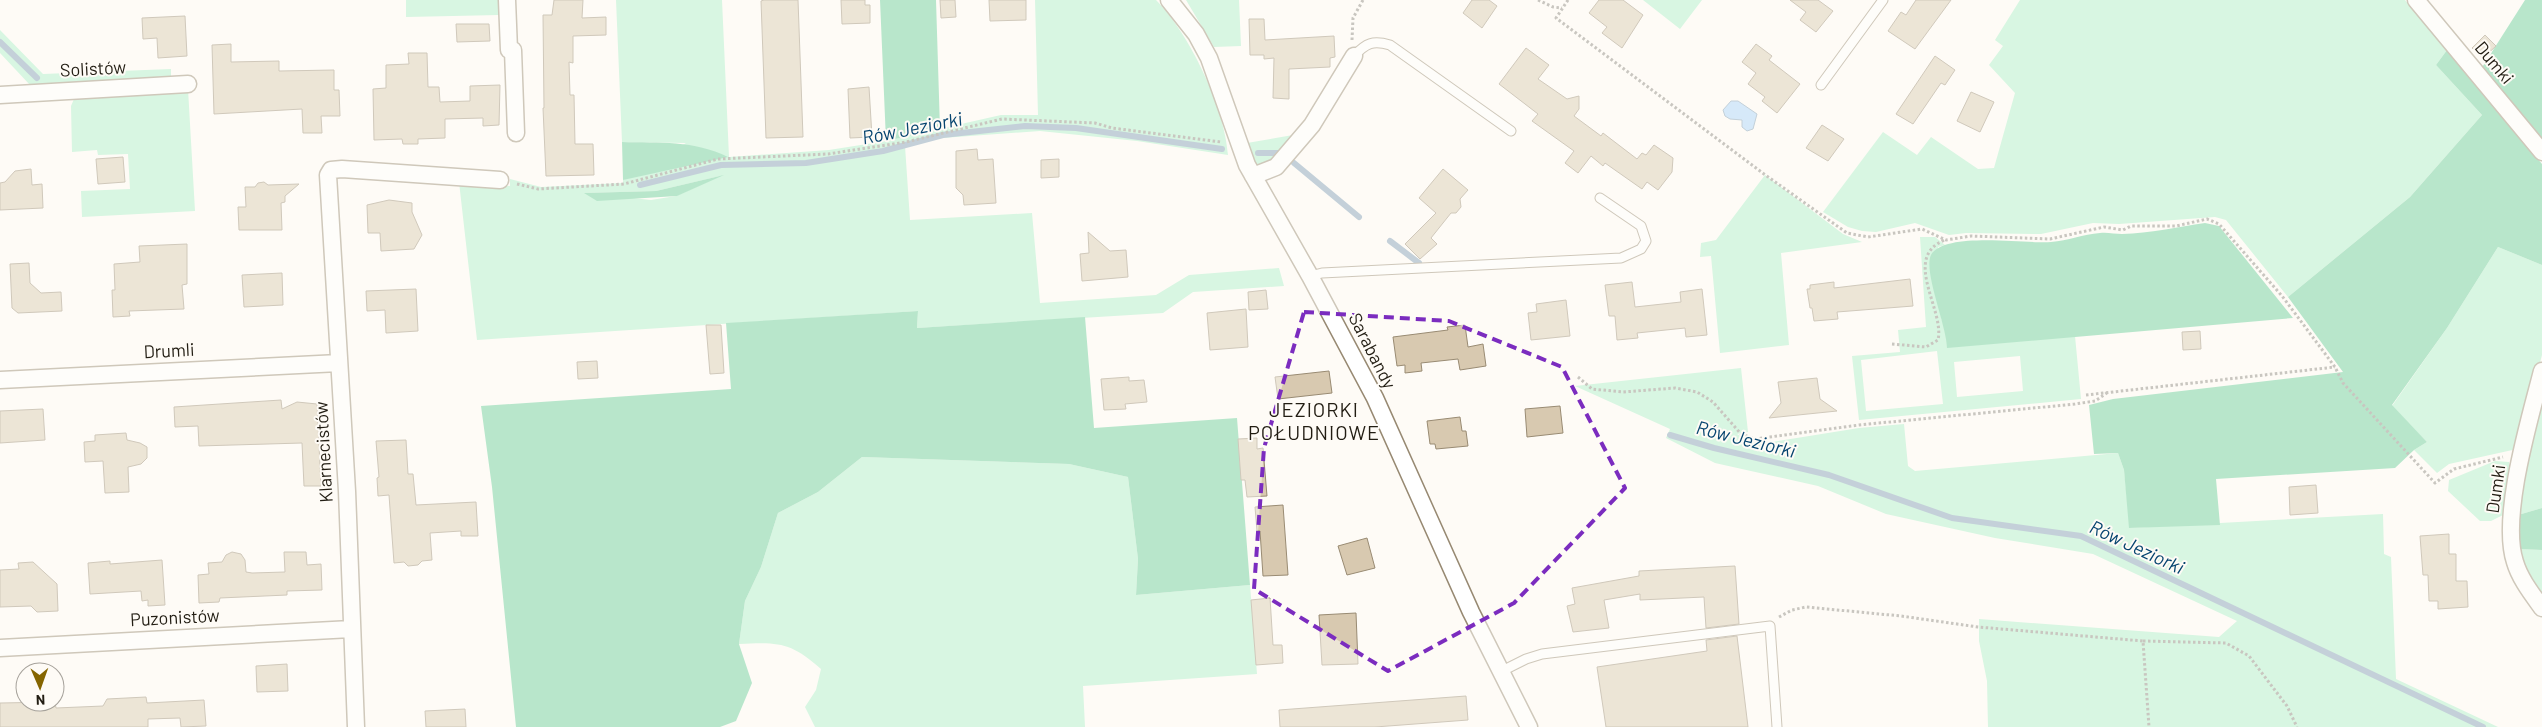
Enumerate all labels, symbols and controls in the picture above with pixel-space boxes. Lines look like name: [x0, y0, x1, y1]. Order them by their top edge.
street label: Dumki: [2471, 37, 2519, 88]
street label: Solistów: [59, 55, 127, 81]
water label: Rów Jeziorki: [860, 106, 964, 149]
street label: Sarabandy: [1344, 309, 1401, 392]
street label: Drumli: [143, 338, 195, 362]
district label: JEZIORKI POŁUDNIOWE: [1248, 397, 1380, 444]
street label: Klarnecistów: [309, 401, 337, 503]
water label: Rów Jeziorki: [1694, 415, 1799, 462]
street label: Dumki: [2481, 463, 2509, 515]
water label: Rów Jeziorki: [2086, 515, 2188, 579]
street label: Puzonistów: [130, 604, 220, 630]
north arrow: [15, 662, 65, 712]
text: N: [36, 692, 45, 709]

